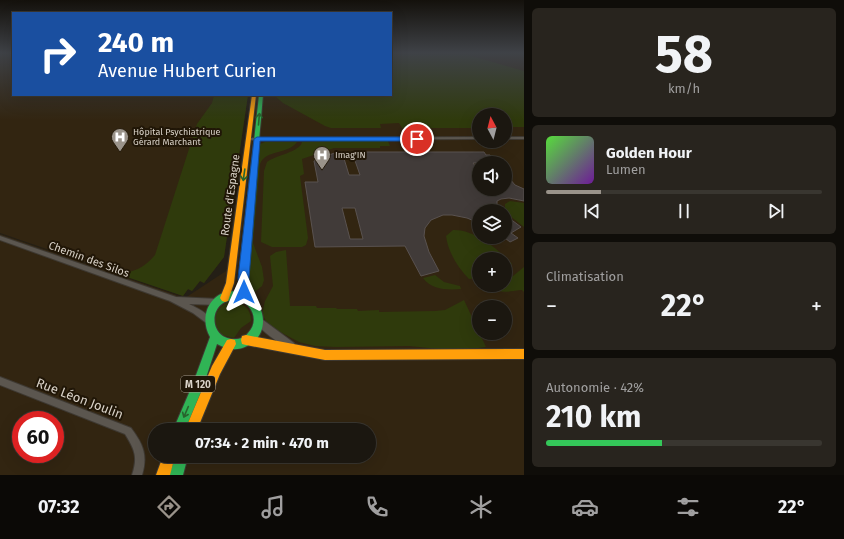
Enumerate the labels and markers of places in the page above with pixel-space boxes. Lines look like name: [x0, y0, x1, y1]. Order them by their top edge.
pin: [400, 122, 434, 156]
hospital icon: Hôpital Psychiatrique Gérard Marchant: [110, 127, 130, 152]
place label: Hôpital Psychiatrique Gérard Marchant: [133, 127, 221, 147]
hospital icon: Imag'IN: [312, 145, 332, 170]
place label: Imag'IN: [335, 150, 366, 160]

